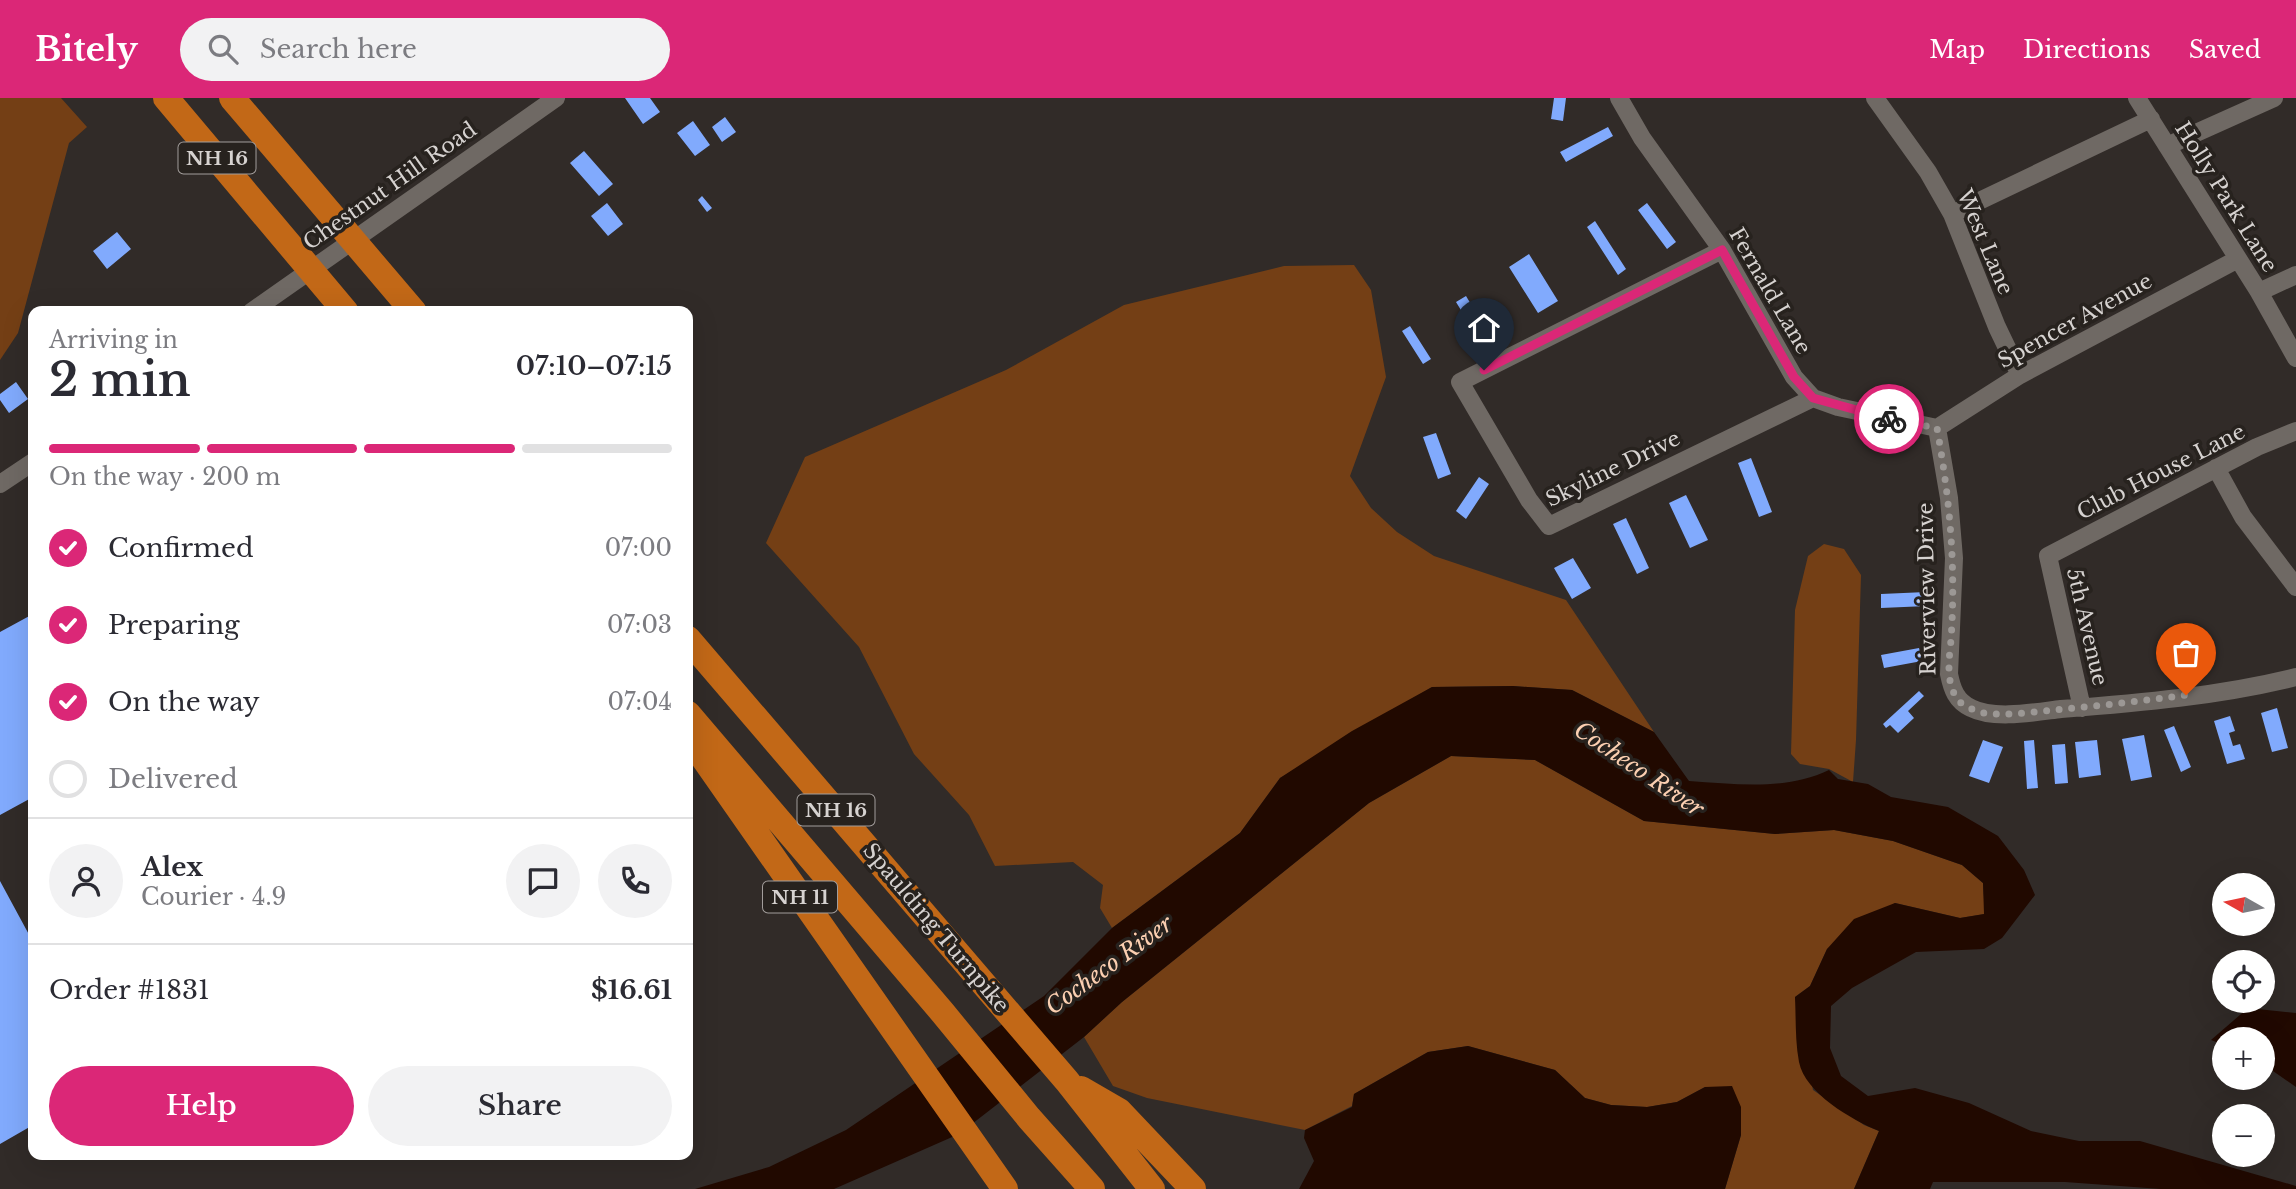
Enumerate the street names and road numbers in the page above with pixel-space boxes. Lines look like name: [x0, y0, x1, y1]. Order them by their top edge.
street label: Chestnut Hill Road: [298, 116, 482, 256]
street label: Holly Park Lane: [2169, 117, 2283, 277]
road number: NH 16: [178, 142, 256, 174]
street label: West Lane: [1951, 184, 2019, 299]
street label: Fernald Lane: [1723, 223, 1817, 359]
street label: Spencer Avenue: [1993, 268, 2157, 374]
street label: Club House Lane: [2073, 418, 2249, 526]
street label: Skyline Drive: [1542, 425, 1684, 513]
street label: Riverview Drive: [1912, 502, 1942, 676]
street label: 5th Avenue: [2061, 566, 2113, 688]
road number: NH 16: [798, 794, 874, 825]
street label: Spaulding Turnpike: [857, 838, 1015, 1018]
road number: NH 11: [763, 882, 837, 912]

